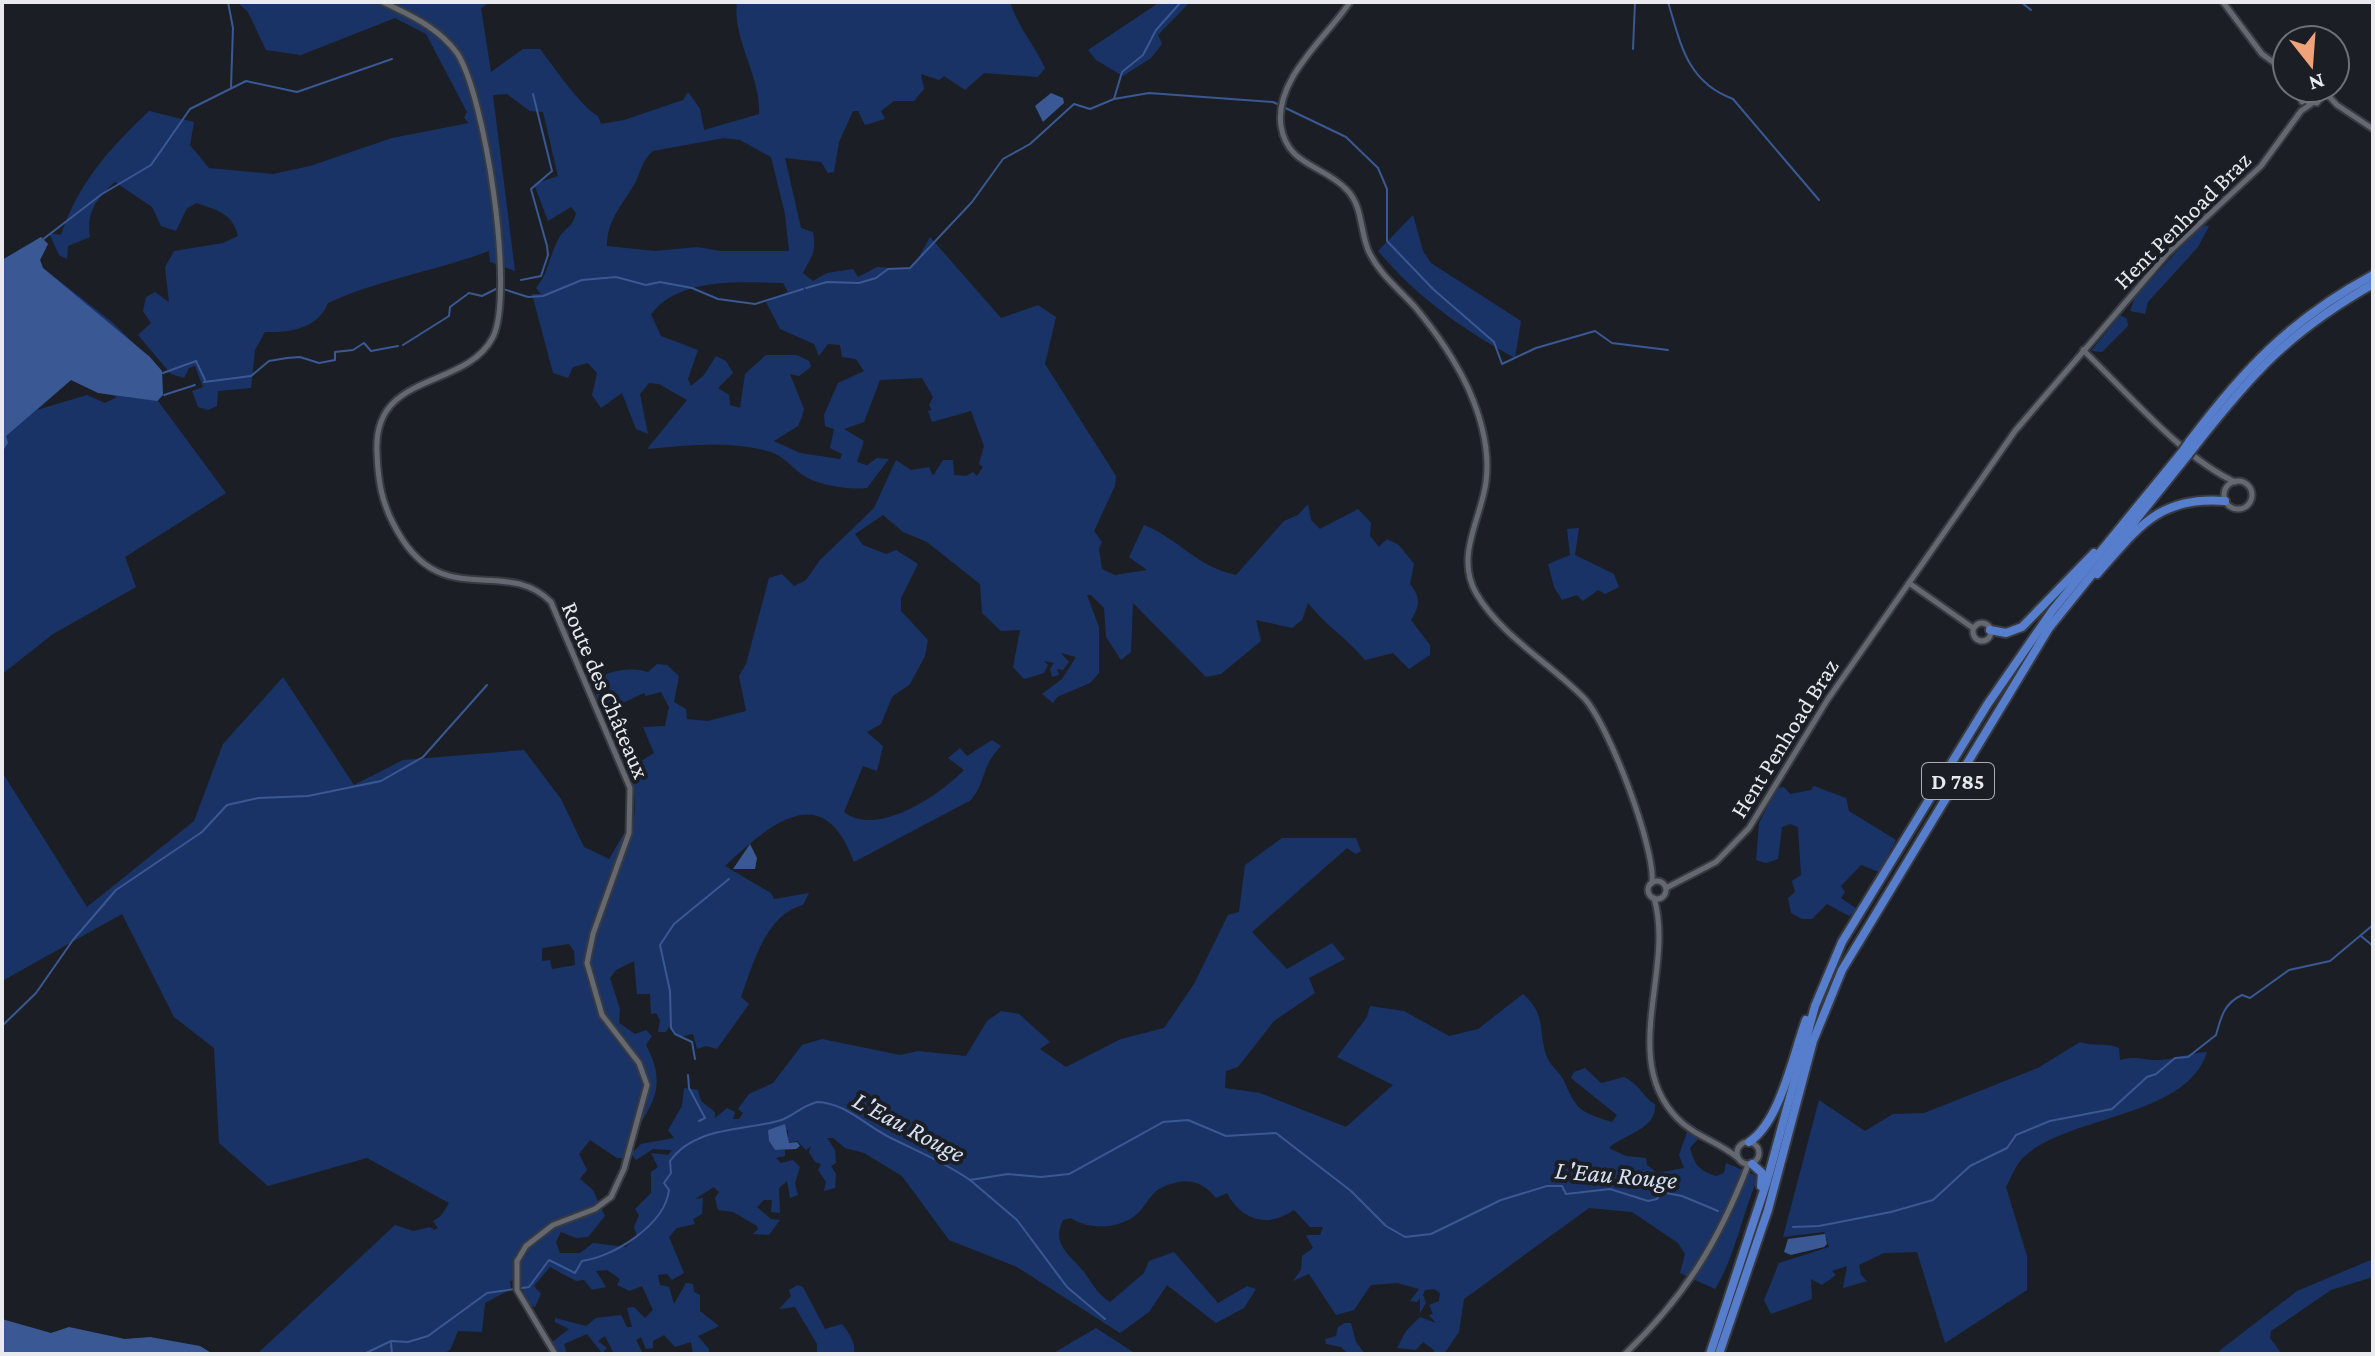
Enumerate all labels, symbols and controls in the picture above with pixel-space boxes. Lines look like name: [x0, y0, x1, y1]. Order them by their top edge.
north arrow: [2271, 24, 2351, 104]
text: N: [2306, 69, 2328, 97]
street label: Hent Penhoad Braz: [2108, 146, 2256, 294]
street label: Route des Châteaux: [557, 598, 655, 782]
street label: Hent Penhoad Braz: [1724, 654, 1844, 822]
road number: D 785: [1922, 763, 1994, 799]
water label: L'Eau Rouge: [848, 1085, 970, 1169]
water label: L'Eau Rouge: [1554, 1155, 1678, 1195]

